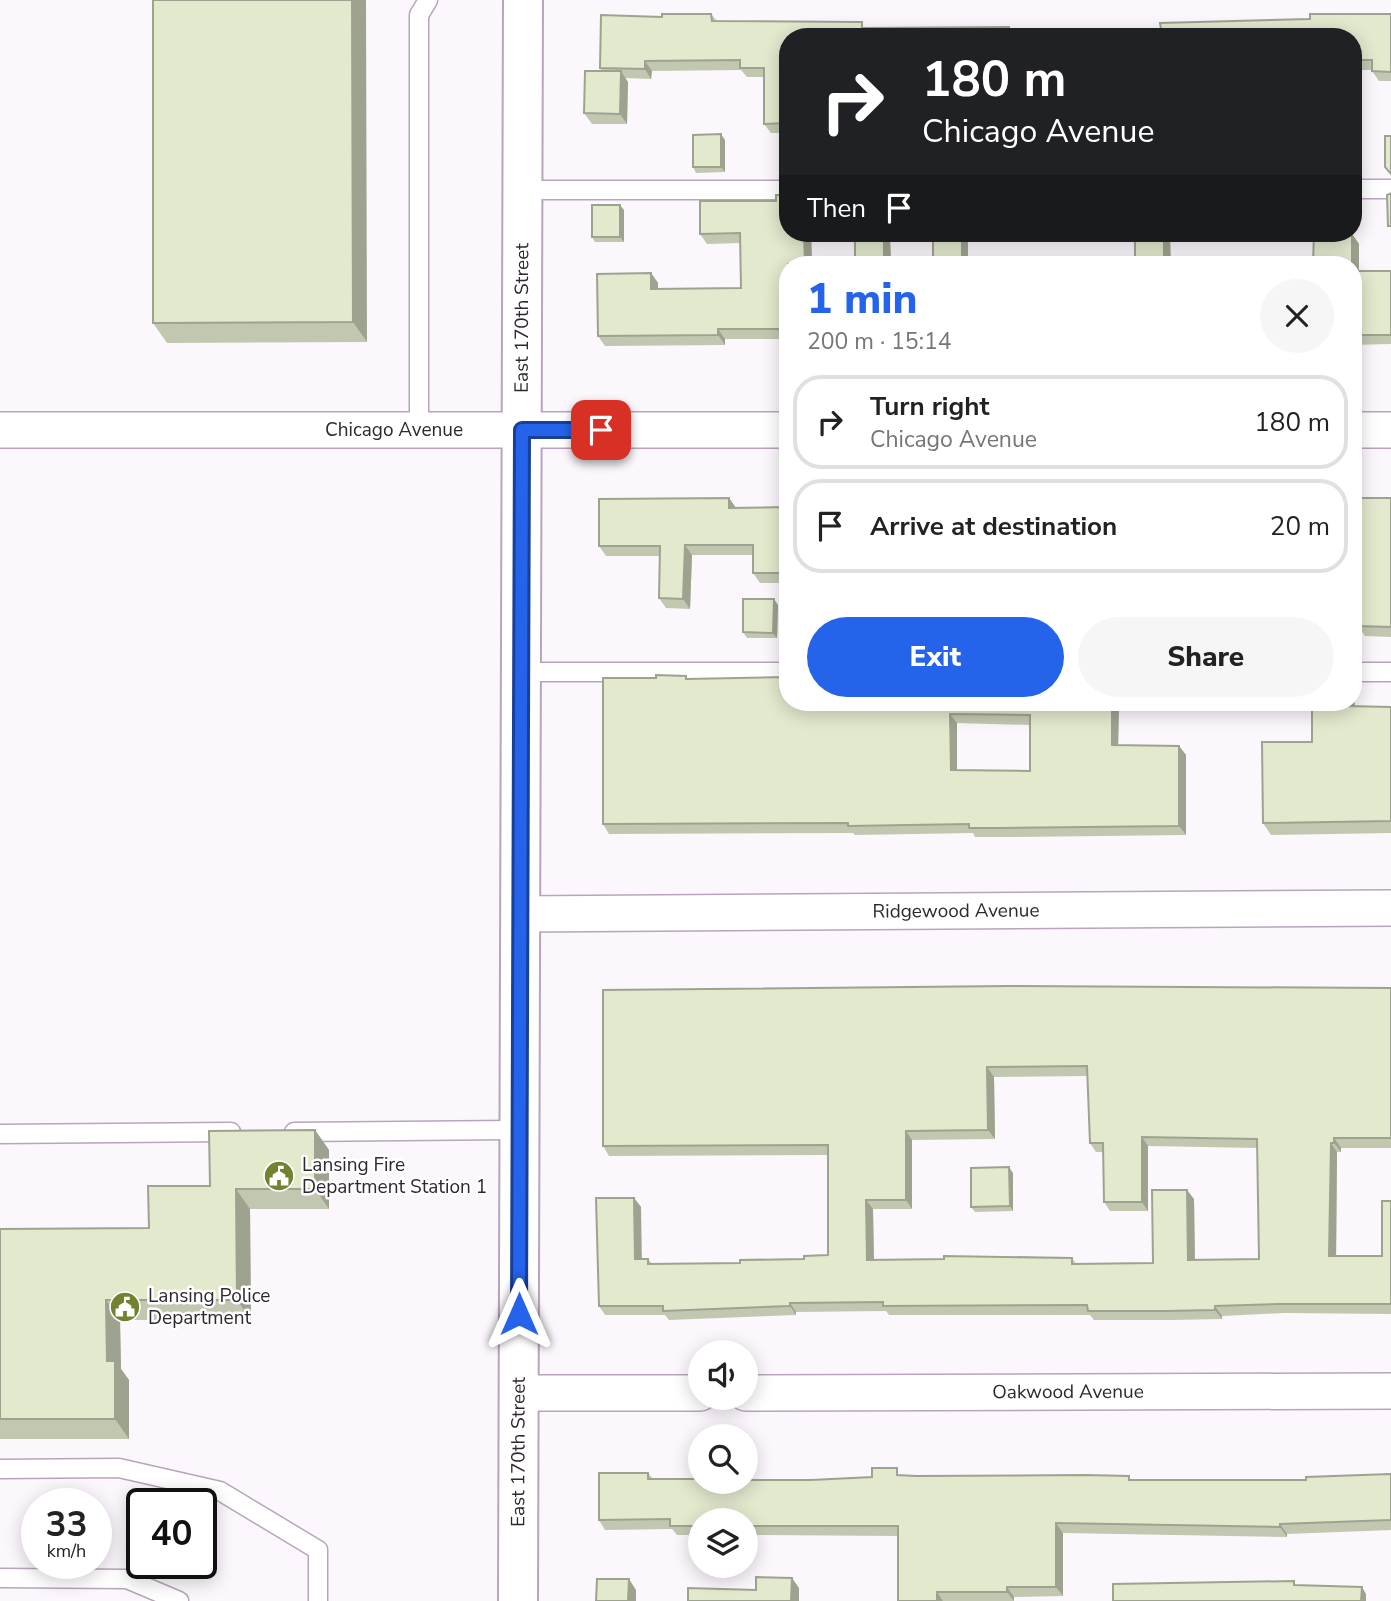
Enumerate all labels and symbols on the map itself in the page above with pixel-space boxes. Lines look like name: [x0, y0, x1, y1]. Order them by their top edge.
street label: East 170th Street: [509, 243, 535, 393]
pin: [571, 400, 631, 460]
street label: Chicago Avenue: [325, 417, 463, 443]
street label: Ridgewood Avenue: [872, 897, 1040, 925]
place label: Lansing Fire Department Station 1: [302, 1152, 487, 1200]
public building icon: Lansing Fire Department Station 1: [262, 1159, 296, 1193]
position arrow: [482, 1277, 556, 1351]
place label: Lansing Police Department: [148, 1283, 270, 1331]
public building icon: Lansing Police Department: [108, 1290, 142, 1324]
street label: East 170th Street: [505, 1377, 532, 1527]
street label: Oakwood Avenue: [992, 1379, 1144, 1405]
speed limit sign: 40: [126, 1488, 217, 1579]

